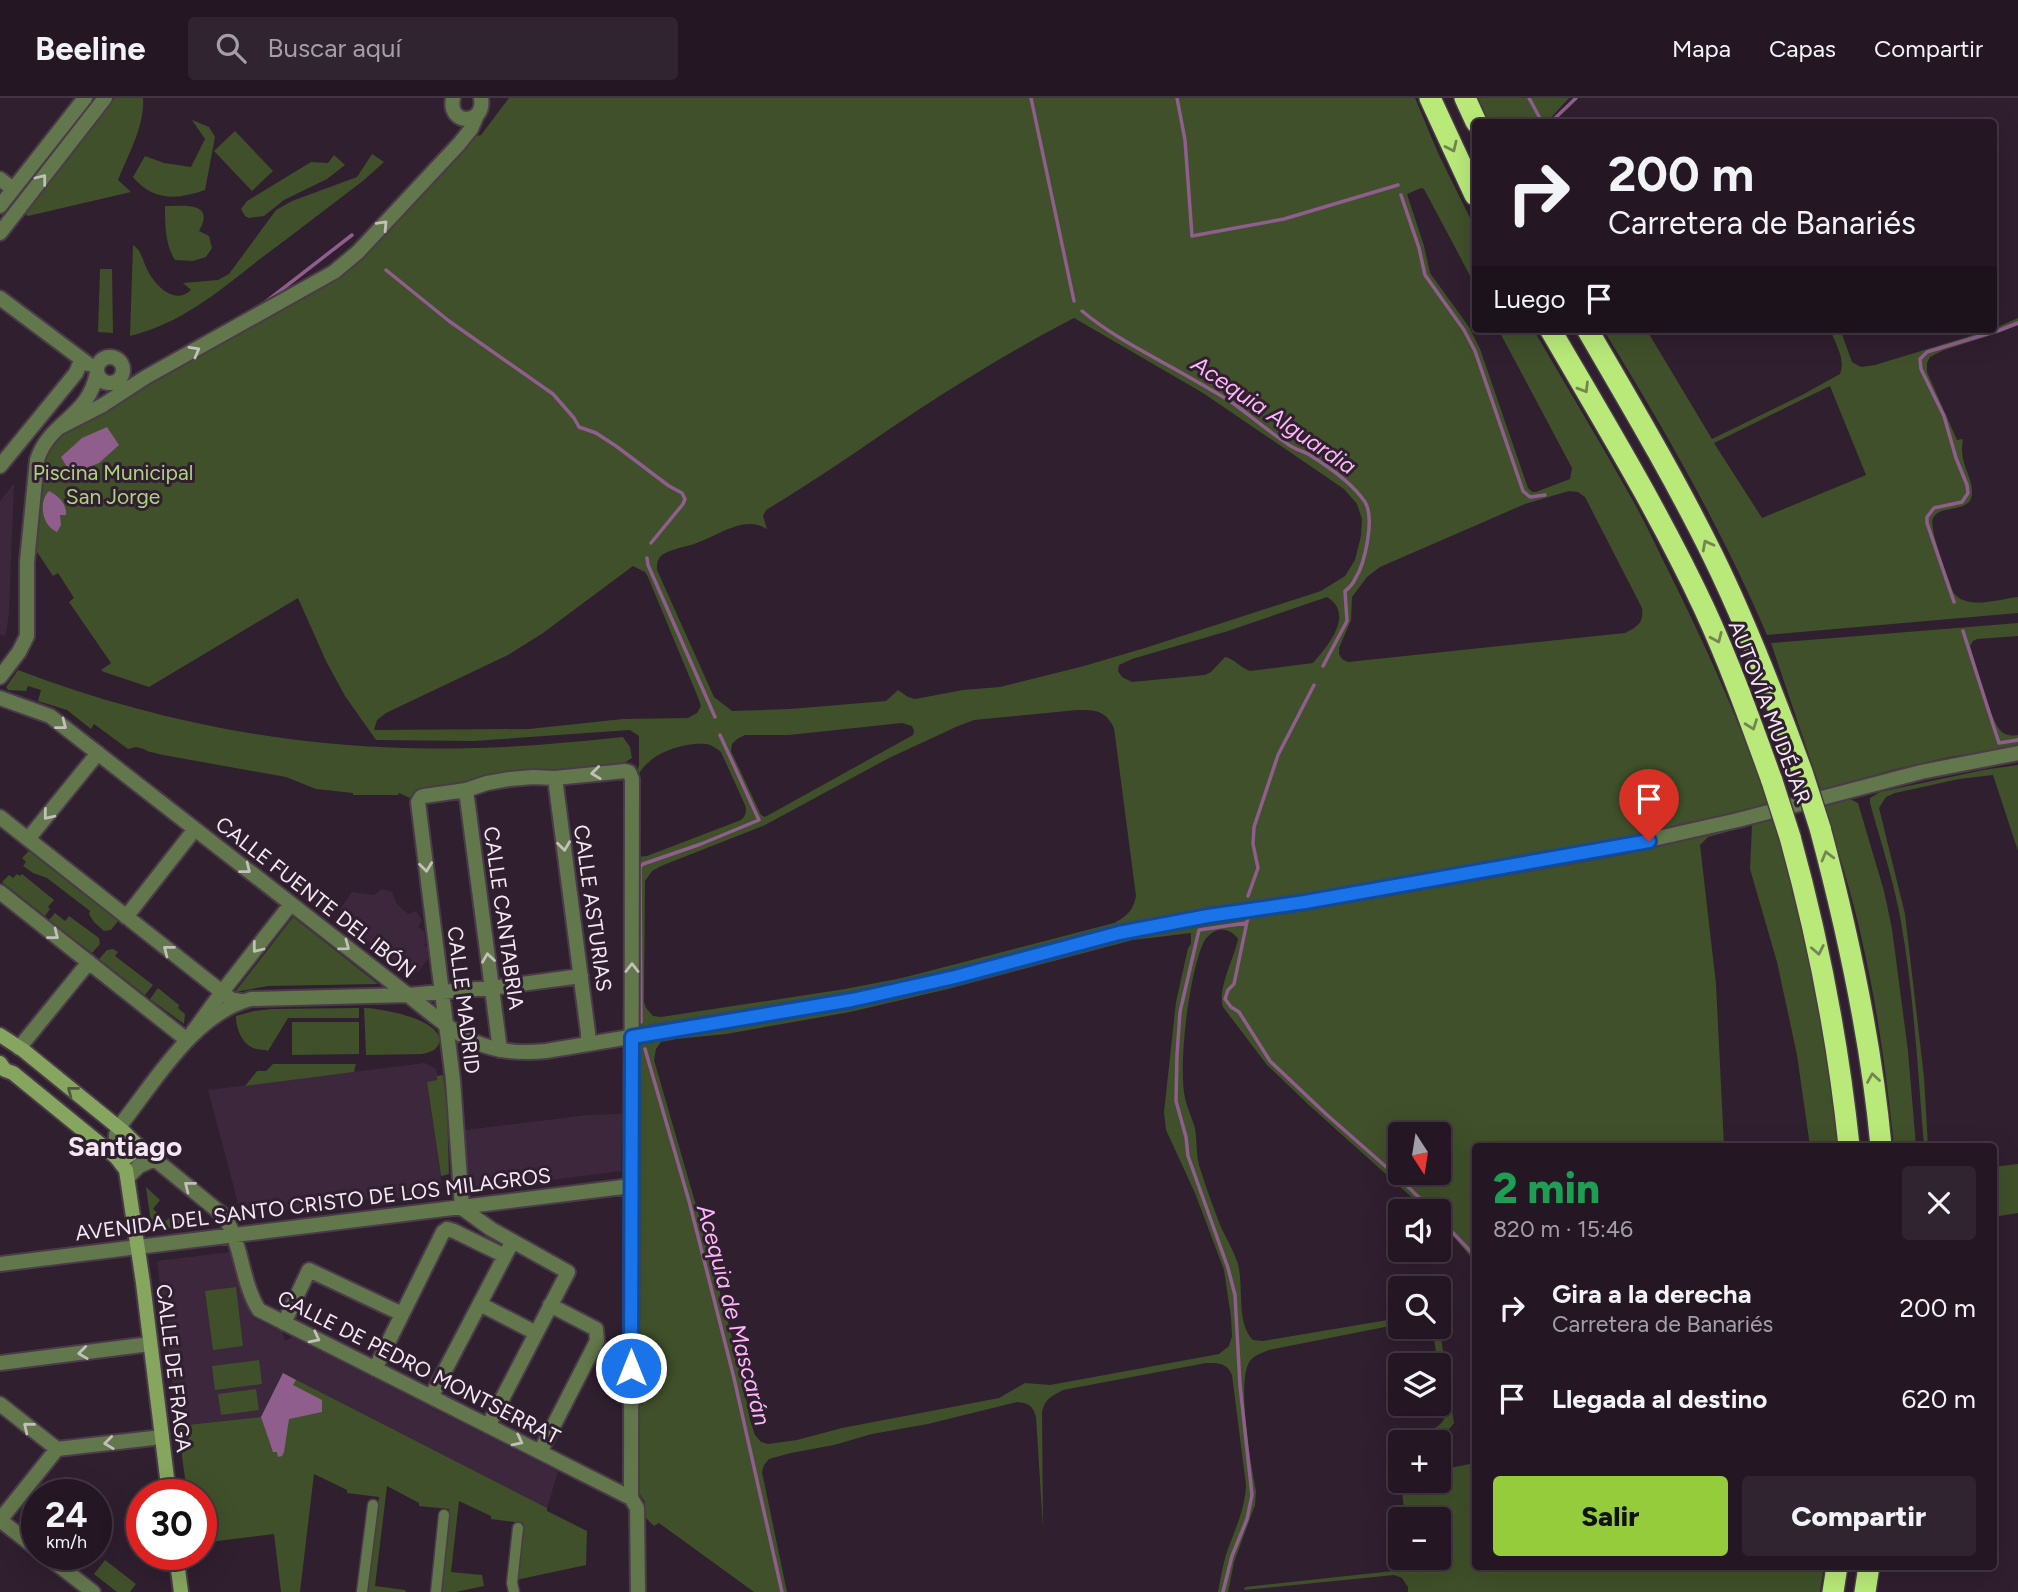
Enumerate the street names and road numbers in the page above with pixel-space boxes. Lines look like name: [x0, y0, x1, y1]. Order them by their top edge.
street label: AUTOVÍA MUDÉJAR: [1724, 617, 1816, 807]
street label: CALLE FUENTE DEL IBÓN: [211, 811, 421, 983]
street label: CALLE ASTURIAS: [569, 823, 617, 993]
street label: CALLE CANTABRIA: [479, 825, 529, 1011]
street label: CALLE MADRID: [443, 925, 485, 1075]
street label: AVENIDA DEL SANTO CRISTO DE LOS MILAGROS: [74, 1162, 552, 1246]
street label: CALLE DE FRAGA: [151, 1283, 197, 1453]
street label: CALLE DE PEDRO MONTSERRAT: [274, 1285, 565, 1450]

